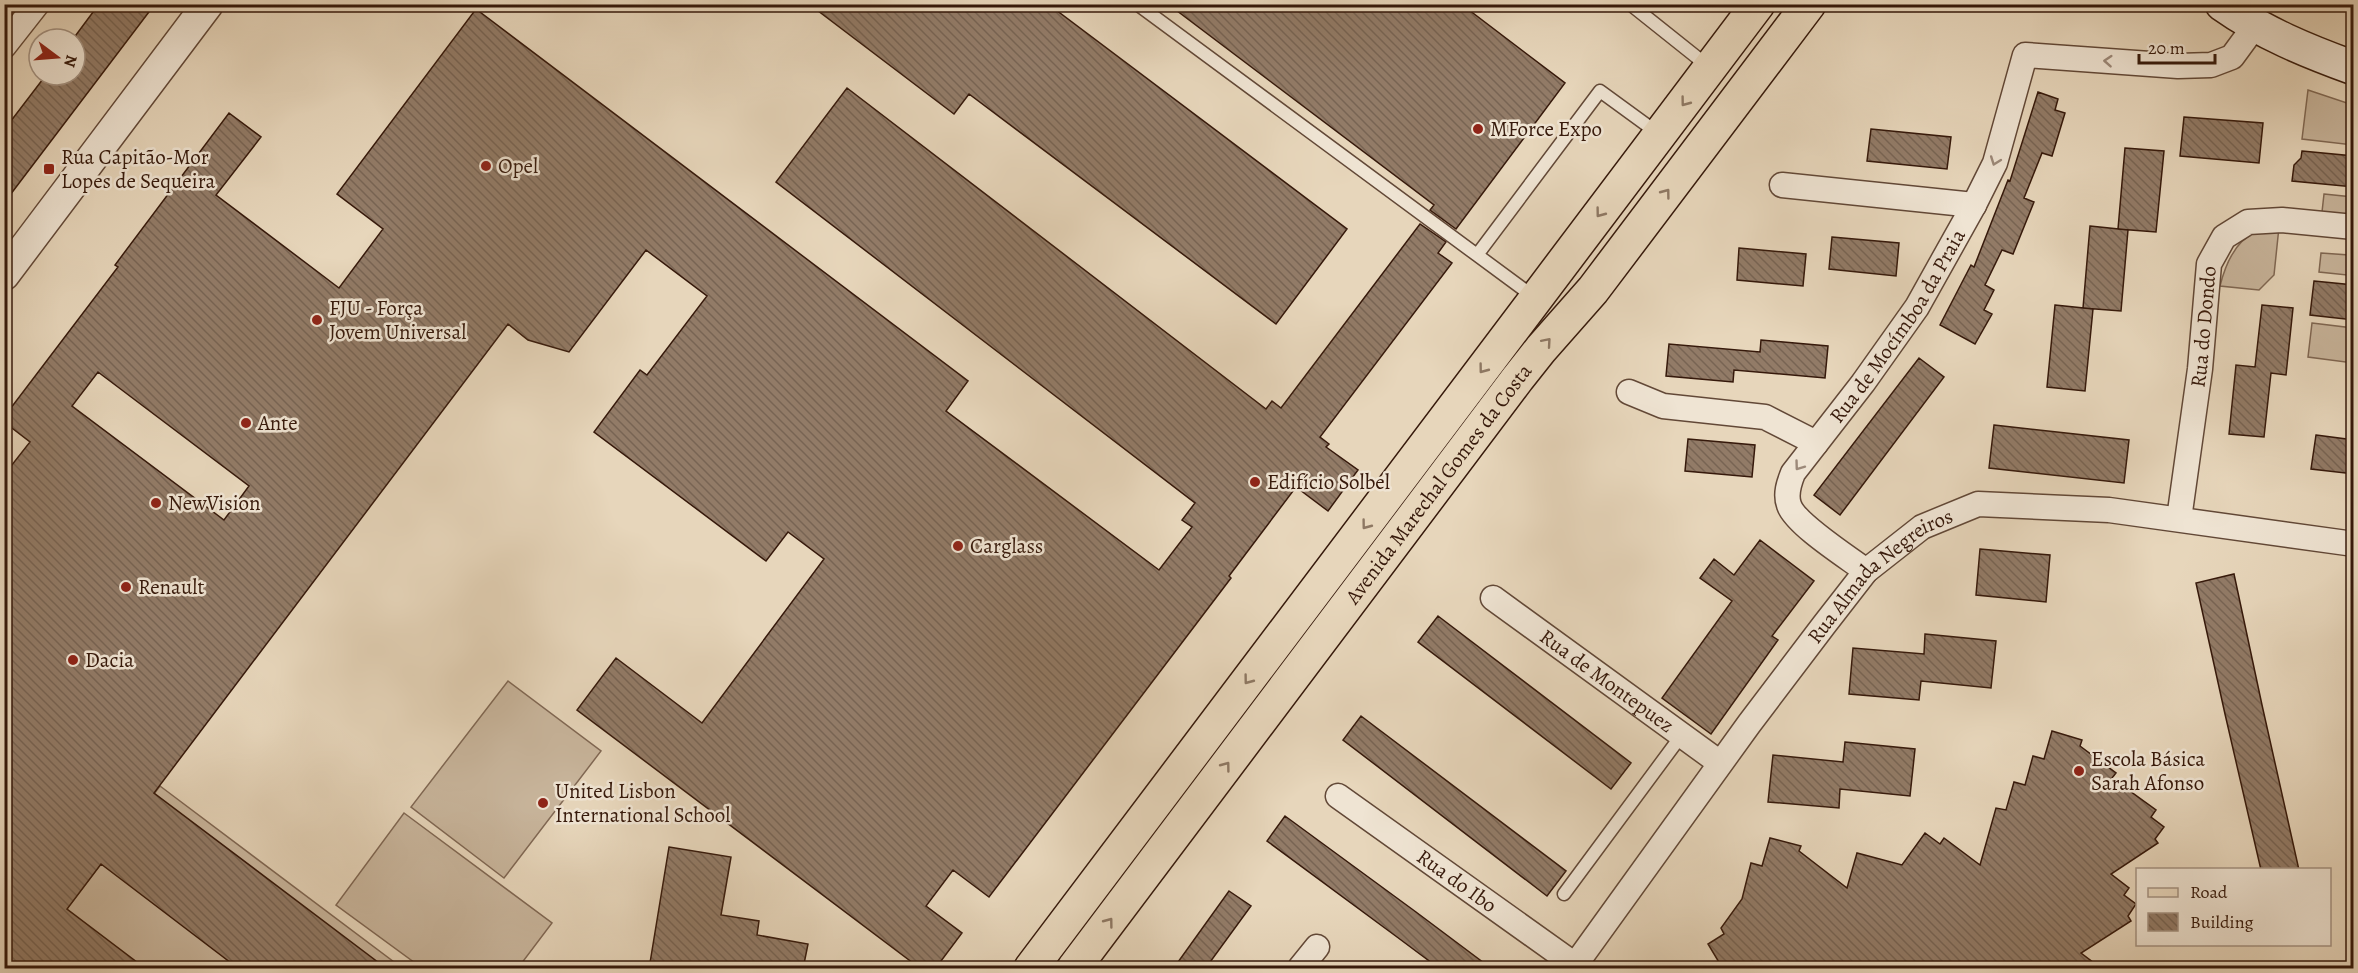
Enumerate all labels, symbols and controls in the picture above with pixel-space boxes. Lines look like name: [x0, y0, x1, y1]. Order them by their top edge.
north arrow: [27, 27, 87, 87]
scale bar: [2139, 27, 2216, 65]
text: 20 m: [2148, 36, 2185, 60]
text: N: [58, 52, 83, 70]
one-way arrow: [2104, 55, 2113, 68]
one-way arrow: [1681, 95, 1692, 106]
place label: MForce Expo: [1490, 115, 1602, 143]
marker: MForce Expo: [1471, 122, 1485, 136]
place label: Rua Capitão-Mor Lopes de Sequeira: [61, 143, 216, 195]
place label: Opel: [498, 152, 538, 180]
one-way arrow: [1989, 156, 2002, 166]
marker: Opel: [479, 159, 493, 173]
marker: Rua Capitão-Mor Lopes de Sequeira: [42, 162, 56, 176]
one-way arrow: [1659, 188, 1670, 199]
one-way arrow: [1596, 206, 1607, 217]
street label: Rua de Mocímboa da Praia: [1823, 224, 1972, 429]
street label: Rua do Dondo: [2184, 265, 2223, 389]
place label: FJU - Força Jovem Universal: [329, 294, 466, 346]
marker: FJU - Força Jovem Universal: [310, 313, 324, 327]
one-way arrow: [1539, 338, 1550, 349]
street label: Avenida Marechal Gomes da Costa: [1338, 358, 1538, 611]
one-way arrow: [1479, 362, 1490, 373]
place label: Ante: [257, 409, 298, 437]
marker: Ante: [239, 416, 253, 430]
one-way arrow: [1795, 459, 1806, 470]
place label: Edifício Solbel: [1267, 468, 1390, 496]
marker: Edifício Solbel: [1248, 475, 1262, 489]
place label: NewVision: [168, 489, 261, 517]
marker: NewVision: [149, 496, 163, 510]
street label: Rua Almada Negreiros: [1801, 502, 1957, 649]
one-way arrow: [1362, 518, 1373, 529]
place label: Carglass: [970, 532, 1043, 560]
marker: Carglass: [951, 539, 965, 553]
place label: Renault: [138, 573, 204, 601]
marker: Renault: [119, 580, 133, 594]
street label: Rua de Montepuez: [1534, 623, 1680, 739]
place label: Dacia: [85, 646, 134, 674]
marker: Dacia: [66, 653, 80, 667]
one-way arrow: [1245, 674, 1256, 685]
place label: Escola Básica Sarah Afonso: [2091, 745, 2205, 797]
one-way arrow: [1219, 762, 1230, 773]
marker: Escola Básica Sarah Afonso: [2072, 764, 2086, 778]
place label: United Lisbon International School: [555, 777, 730, 829]
marker: United Lisbon International School: [536, 796, 550, 810]
street label: Rua do Ibo: [1411, 843, 1503, 919]
legend: [2136, 868, 2331, 946]
text: Road: [2190, 880, 2228, 904]
text: Building: [2190, 910, 2254, 934]
one-way arrow: [1102, 917, 1113, 928]

